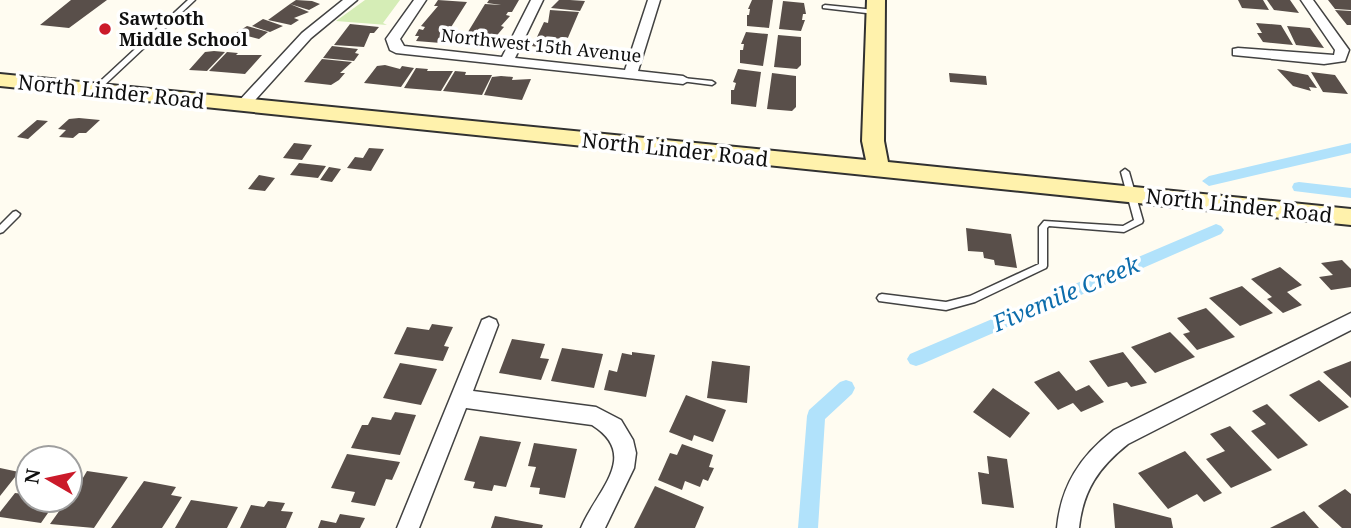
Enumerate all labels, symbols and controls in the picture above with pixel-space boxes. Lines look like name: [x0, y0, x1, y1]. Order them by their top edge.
place label: Sawtooth Middle School: [119, 6, 248, 51]
marker: Sawtooth Middle School: [97, 21, 113, 37]
street label: Northwest 15th Avenue: [440, 23, 643, 67]
street label: North Linder Road: [16, 67, 206, 115]
street label: North Linder Road: [580, 125, 770, 173]
street label: North Linder Road: [1144, 181, 1334, 229]
water label: Fivemile Creek: [986, 247, 1145, 339]
north arrow: [14, 444, 84, 514]
text: N: [18, 467, 46, 486]

